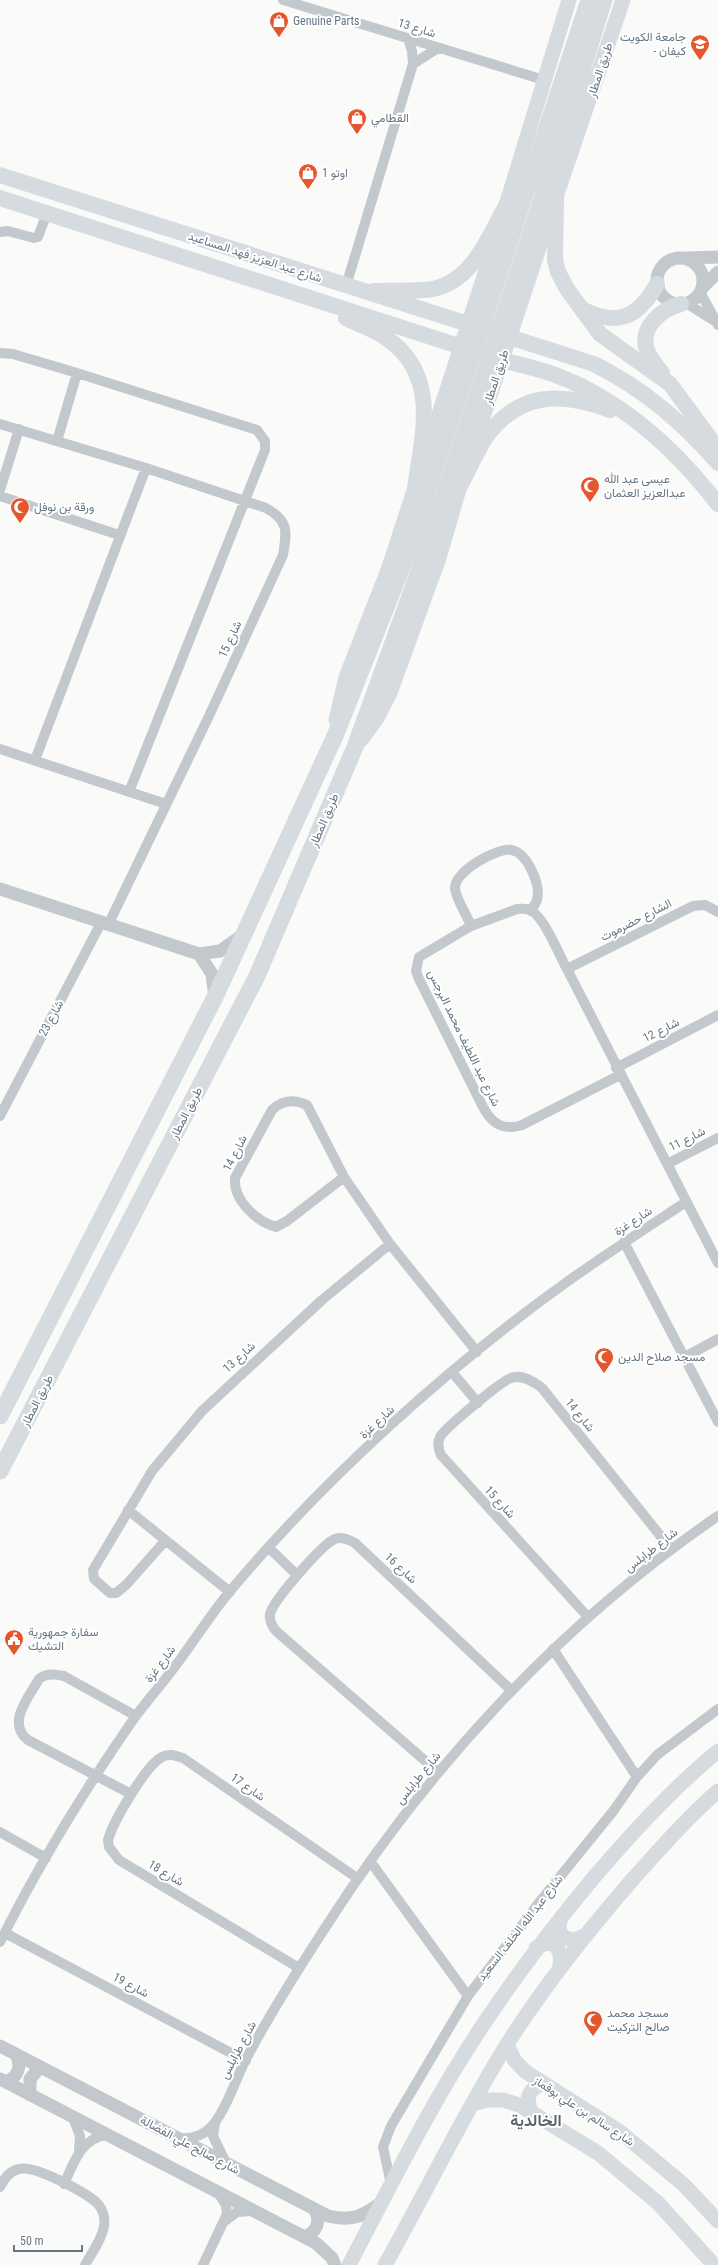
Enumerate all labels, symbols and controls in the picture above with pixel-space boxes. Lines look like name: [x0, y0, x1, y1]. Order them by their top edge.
shop icon: Genuine Parts: [268, 10, 290, 38]
place label: Genuine Parts: [293, 14, 360, 28]
street label: شارع 13: [396, 16, 438, 42]
place label: جامعة الكويت - كيفان: [620, 30, 686, 58]
school or university icon: جامعة الكويت - كيفان: [689, 33, 711, 61]
street label: طريق المطار: [584, 41, 616, 100]
shop icon: القطامي: [346, 107, 368, 135]
place label: القطامي: [371, 111, 409, 128]
shop icon: اوتو 1: [297, 162, 319, 190]
place label: اوتو 1: [322, 166, 348, 181]
street label: شارع عبد العزيز فهد المساعيد: [186, 229, 324, 287]
street label: طريق المطار: [480, 348, 512, 407]
place label: عيسى عبد الله عبدالعزيز العثمان: [604, 472, 686, 501]
mosque icon: عيسى عبد الله عبدالعزيز العثمان: [579, 475, 601, 503]
mosque icon: ورقة بن نوفل: [9, 496, 31, 524]
place label: ورقة بن نوفل: [34, 500, 94, 515]
street label: شارع 15: [215, 618, 246, 660]
street label: طريق المطار: [306, 791, 343, 850]
street label: الشارع حضرموت: [598, 896, 675, 946]
street label: شارع عبد اللطيف محمد البرجس: [423, 967, 503, 1110]
street label: شارع 23: [36, 998, 68, 1039]
street label: شارع 12: [641, 1015, 682, 1047]
street label: طريق المطار: [166, 1084, 206, 1143]
street label: شارع 11: [667, 1124, 708, 1156]
street label: شارع 14: [220, 1133, 252, 1174]
street label: شارع غزة: [611, 1204, 656, 1240]
street label: شارع 13: [220, 1339, 259, 1377]
mosque icon: مسجد صلاح الدين: [593, 1346, 615, 1374]
place label: مسجد صلاح الدين: [618, 1350, 705, 1366]
street label: طريق المطار: [17, 1372, 57, 1431]
street label: شارع 14: [561, 1396, 598, 1436]
street label: شارع غزة: [357, 1402, 399, 1443]
street label: شارع 15: [480, 1483, 518, 1522]
street label: شارع طرابلس: [622, 1525, 682, 1577]
street label: شارع 16: [381, 1550, 420, 1588]
place label: سفارة جمهورية التشيك: [28, 1625, 98, 1653]
public building icon: سفارة جمهورية التشيك: [3, 1628, 25, 1656]
street label: شارع غزة: [142, 1643, 180, 1686]
street label: شارع طرابلس: [393, 1749, 445, 1808]
street label: شارع 17: [227, 1770, 268, 1805]
street label: شارع 18: [145, 1857, 186, 1891]
street label: شارع عبد الله الخلف السعيد: [474, 1872, 567, 1985]
street label: شارع 19: [110, 1970, 151, 2002]
place label: مسجد محمد صالح التركيت: [607, 2006, 670, 2036]
mosque icon: مسجد محمد صالح التركيت: [582, 2009, 604, 2037]
street label: شارع طرابلس: [217, 2019, 261, 2082]
street label: شارع سالم بن علي بوقماز: [529, 2073, 637, 2151]
district label: الخالدية: [510, 2111, 562, 2130]
street label: شارع صالح علي الفضالة: [137, 2113, 242, 2180]
scale bar: [14, 2227, 82, 2253]
text: 50 m: [20, 2234, 44, 2248]

